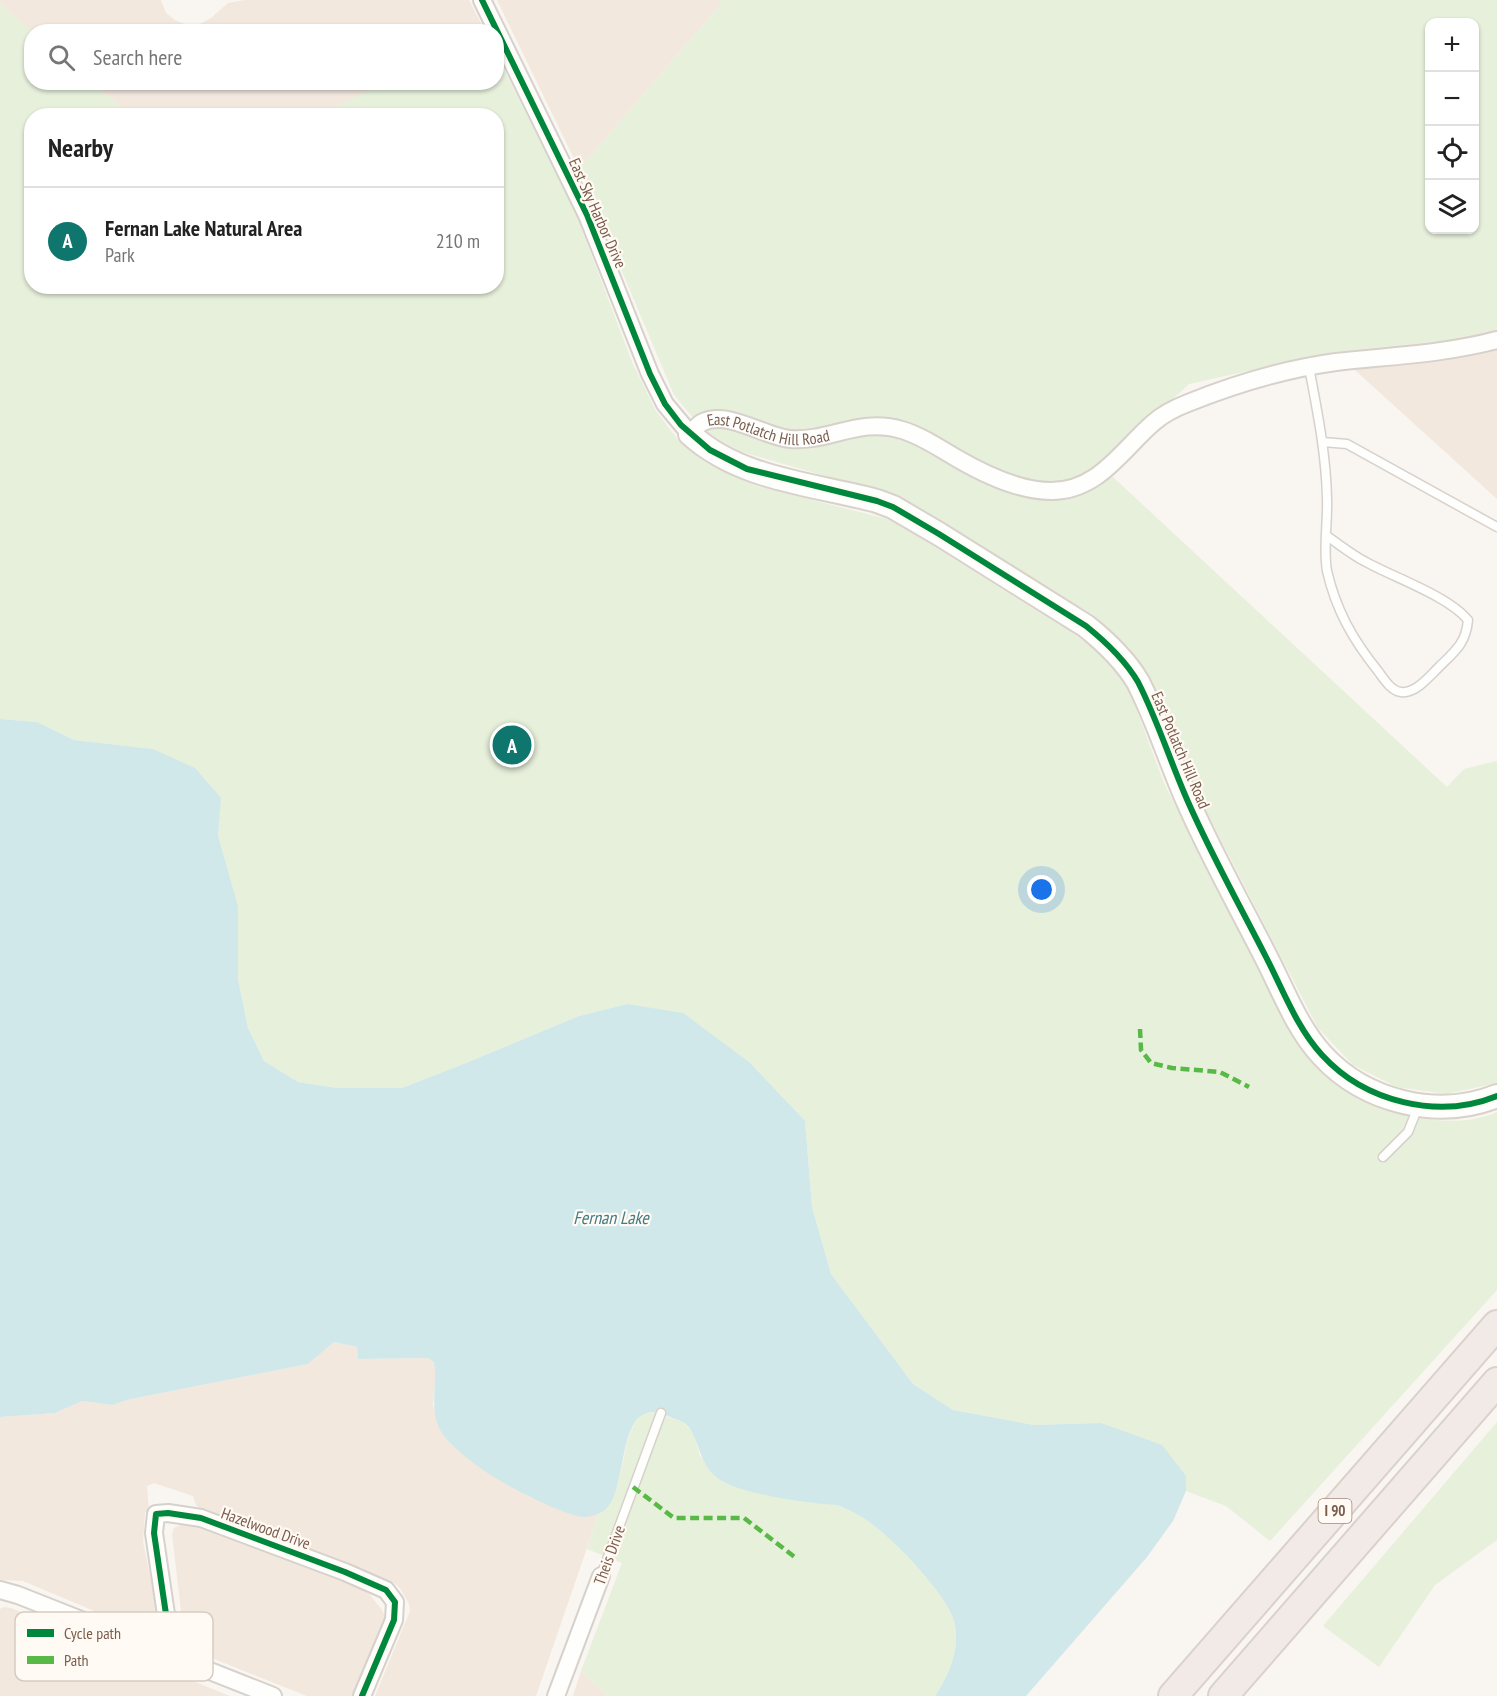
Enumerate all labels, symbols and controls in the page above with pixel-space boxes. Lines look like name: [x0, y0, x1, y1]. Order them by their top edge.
map controls: [1425, 18, 1479, 234]
button: +: [1425, 18, 1479, 72]
search box: [24, 24, 504, 90]
icon: search: [45, 41, 78, 74]
text: Search here: [93, 43, 182, 71]
button: −: [1425, 72, 1479, 126]
button: locate: [1425, 126, 1479, 180]
text: Nearby: [48, 131, 113, 164]
street label: East Sky Harbor Drive: [565, 155, 631, 271]
button: layers: [1425, 180, 1479, 234]
text: Fernan Lake Natural Area: [105, 214, 302, 242]
text: A: [62, 228, 73, 254]
text: 210 m: [436, 228, 480, 254]
text: Park: [105, 242, 135, 268]
street label: East Potlatch Hill Road: [705, 409, 832, 449]
street label: East Potlatch Hill Road: [1147, 688, 1215, 812]
pin: A: [492, 722, 532, 768]
your location: [1027, 875, 1056, 904]
water label: Fernan Lake: [573, 1206, 650, 1229]
road number: I 90: [1318, 1499, 1352, 1523]
street label: Hazelwood Drive: [219, 1503, 313, 1553]
street label: Theis Drive: [589, 1522, 629, 1588]
legend: [15, 1612, 213, 1681]
text: Cycle path: [64, 1623, 121, 1643]
text: Path: [64, 1650, 89, 1670]

